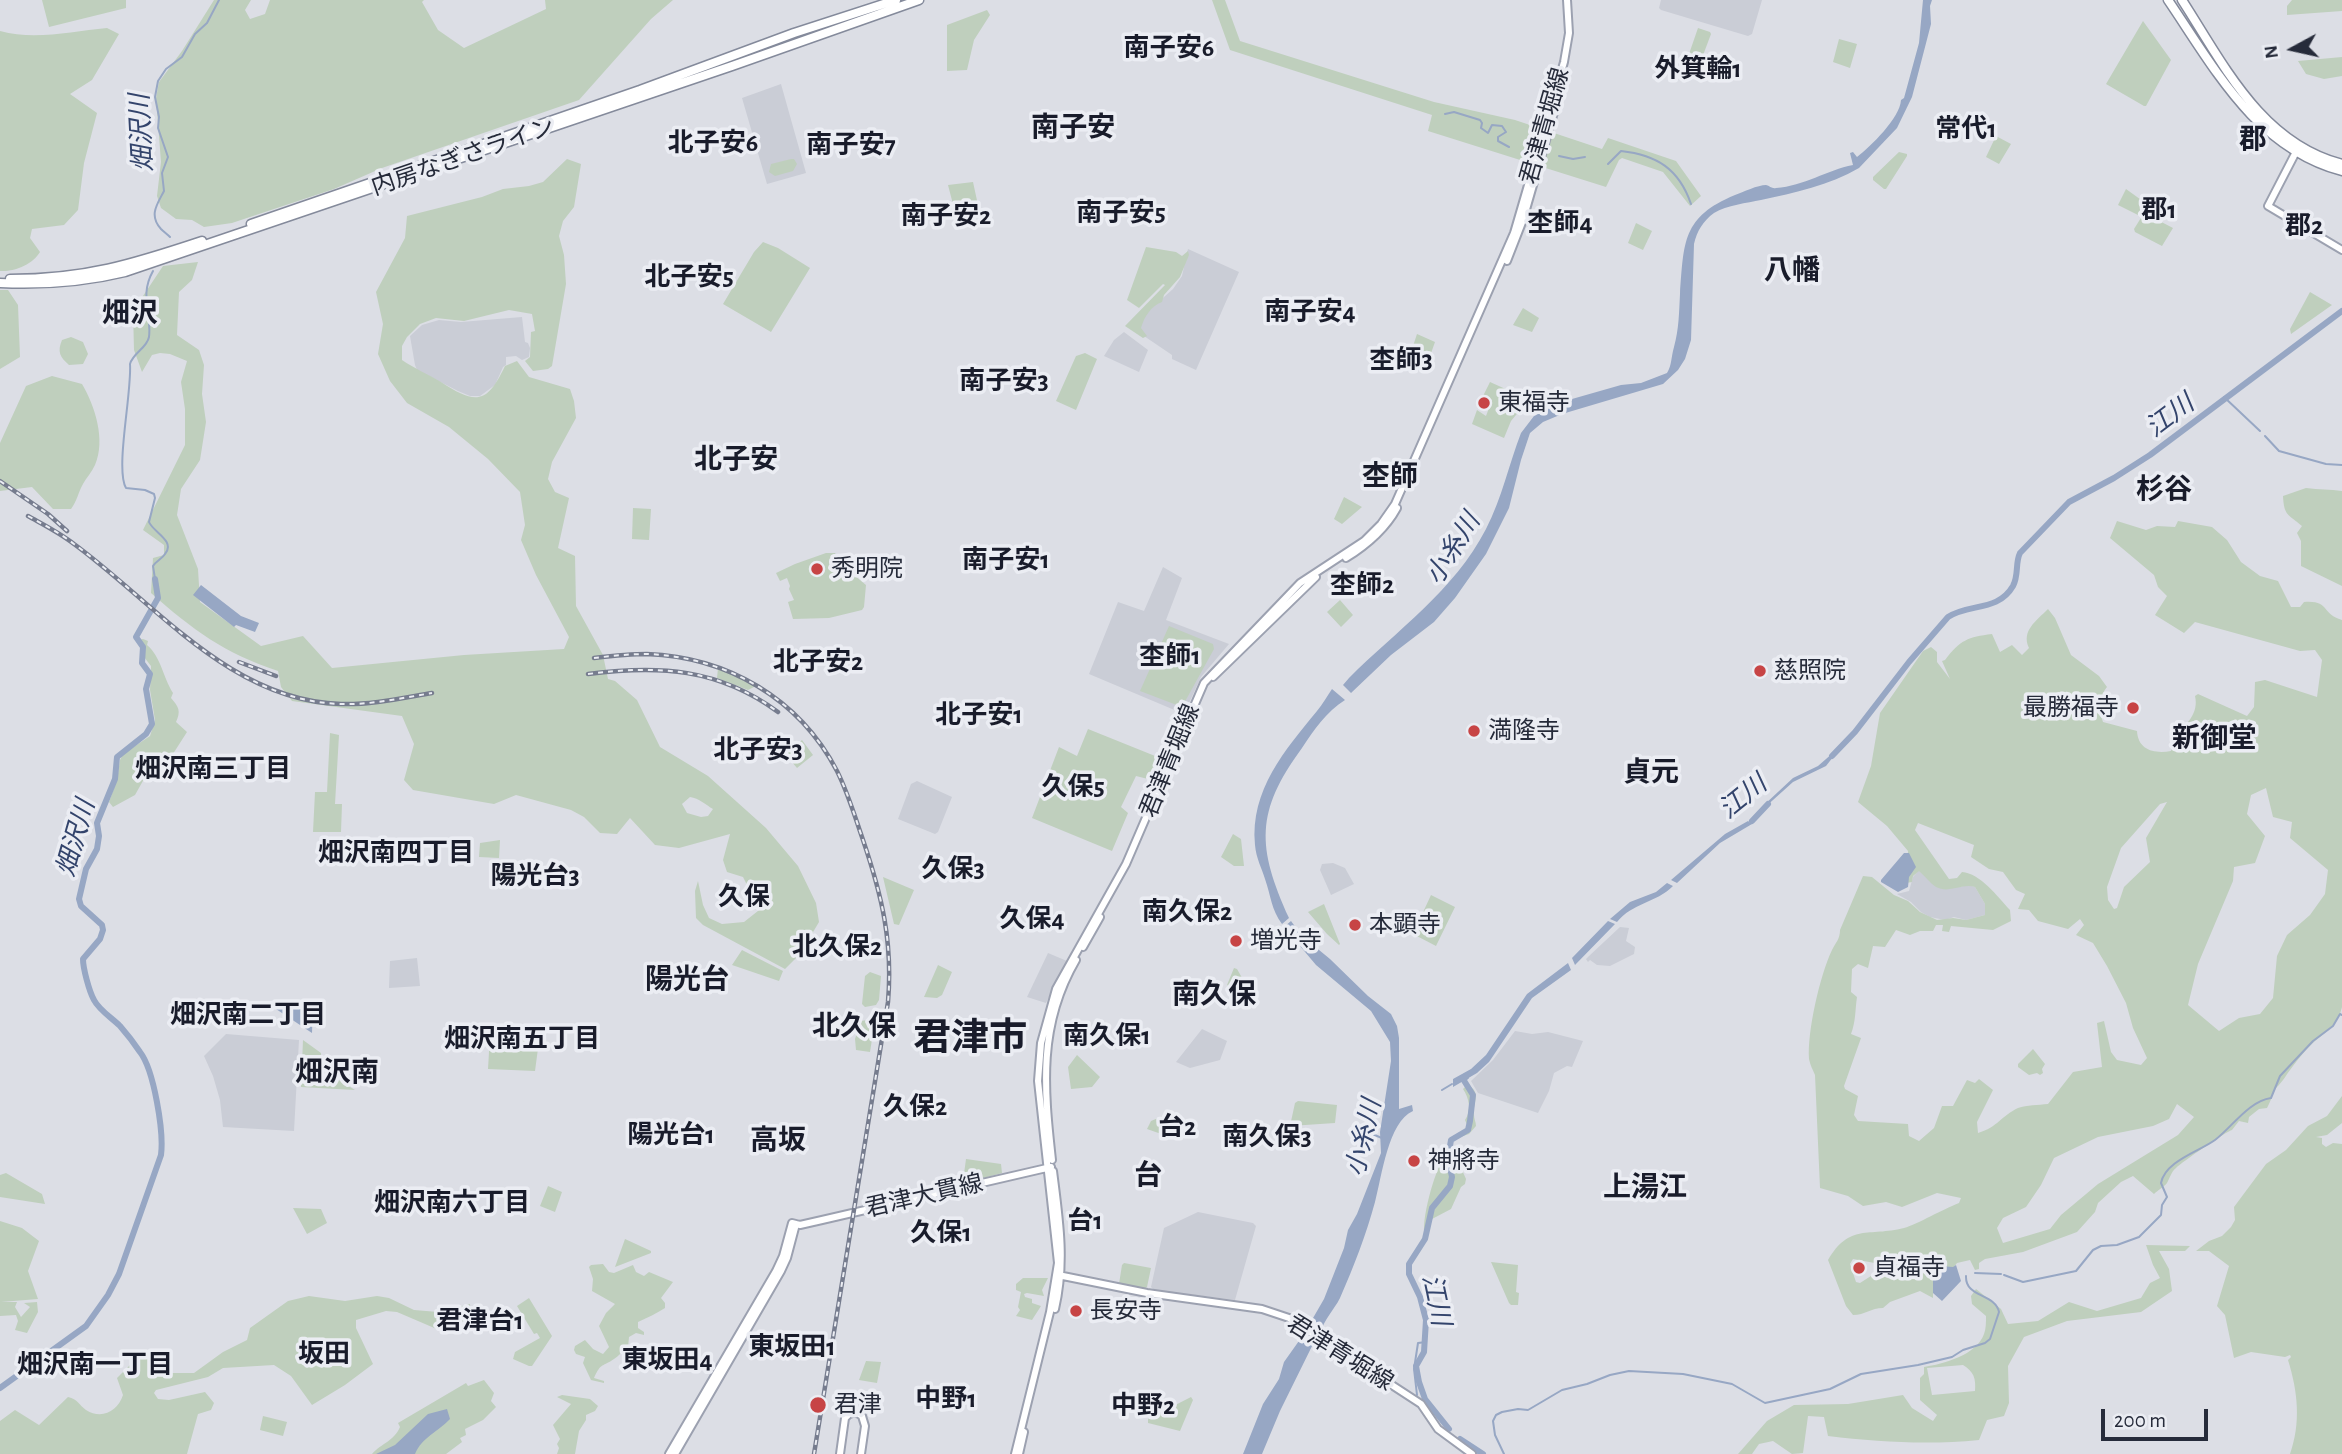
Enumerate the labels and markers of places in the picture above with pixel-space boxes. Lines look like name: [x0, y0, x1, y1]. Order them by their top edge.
place label: 東福寺: [1498, 389, 1570, 417]
marker: 東福寺: [1476, 395, 1492, 411]
place label: 秀明院: [831, 555, 903, 583]
marker: 秀明院: [809, 561, 825, 577]
place label: 慈照院: [1774, 657, 1846, 685]
marker: 慈照院: [1752, 663, 1768, 679]
place label: 最勝福寺: [2023, 694, 2119, 722]
marker: 最勝福寺: [2125, 700, 2141, 716]
place label: 満隆寺: [1488, 717, 1560, 745]
marker: 満隆寺: [1466, 723, 1482, 739]
place label: 本顕寺: [1369, 911, 1441, 939]
marker: 本顕寺: [1347, 917, 1363, 933]
place label: 増光寺: [1250, 927, 1322, 955]
marker: 増光寺: [1228, 933, 1244, 949]
place label: 神將寺: [1428, 1147, 1500, 1175]
marker: 神將寺: [1406, 1153, 1422, 1169]
place label: 貞福寺: [1873, 1254, 1945, 1282]
marker: 貞福寺: [1851, 1260, 1867, 1276]
place label: 長安寺: [1090, 1297, 1162, 1325]
marker: 長安寺: [1068, 1303, 1084, 1319]
place label: 君津: [834, 1391, 882, 1419]
marker: 君津: [808, 1395, 828, 1415]

